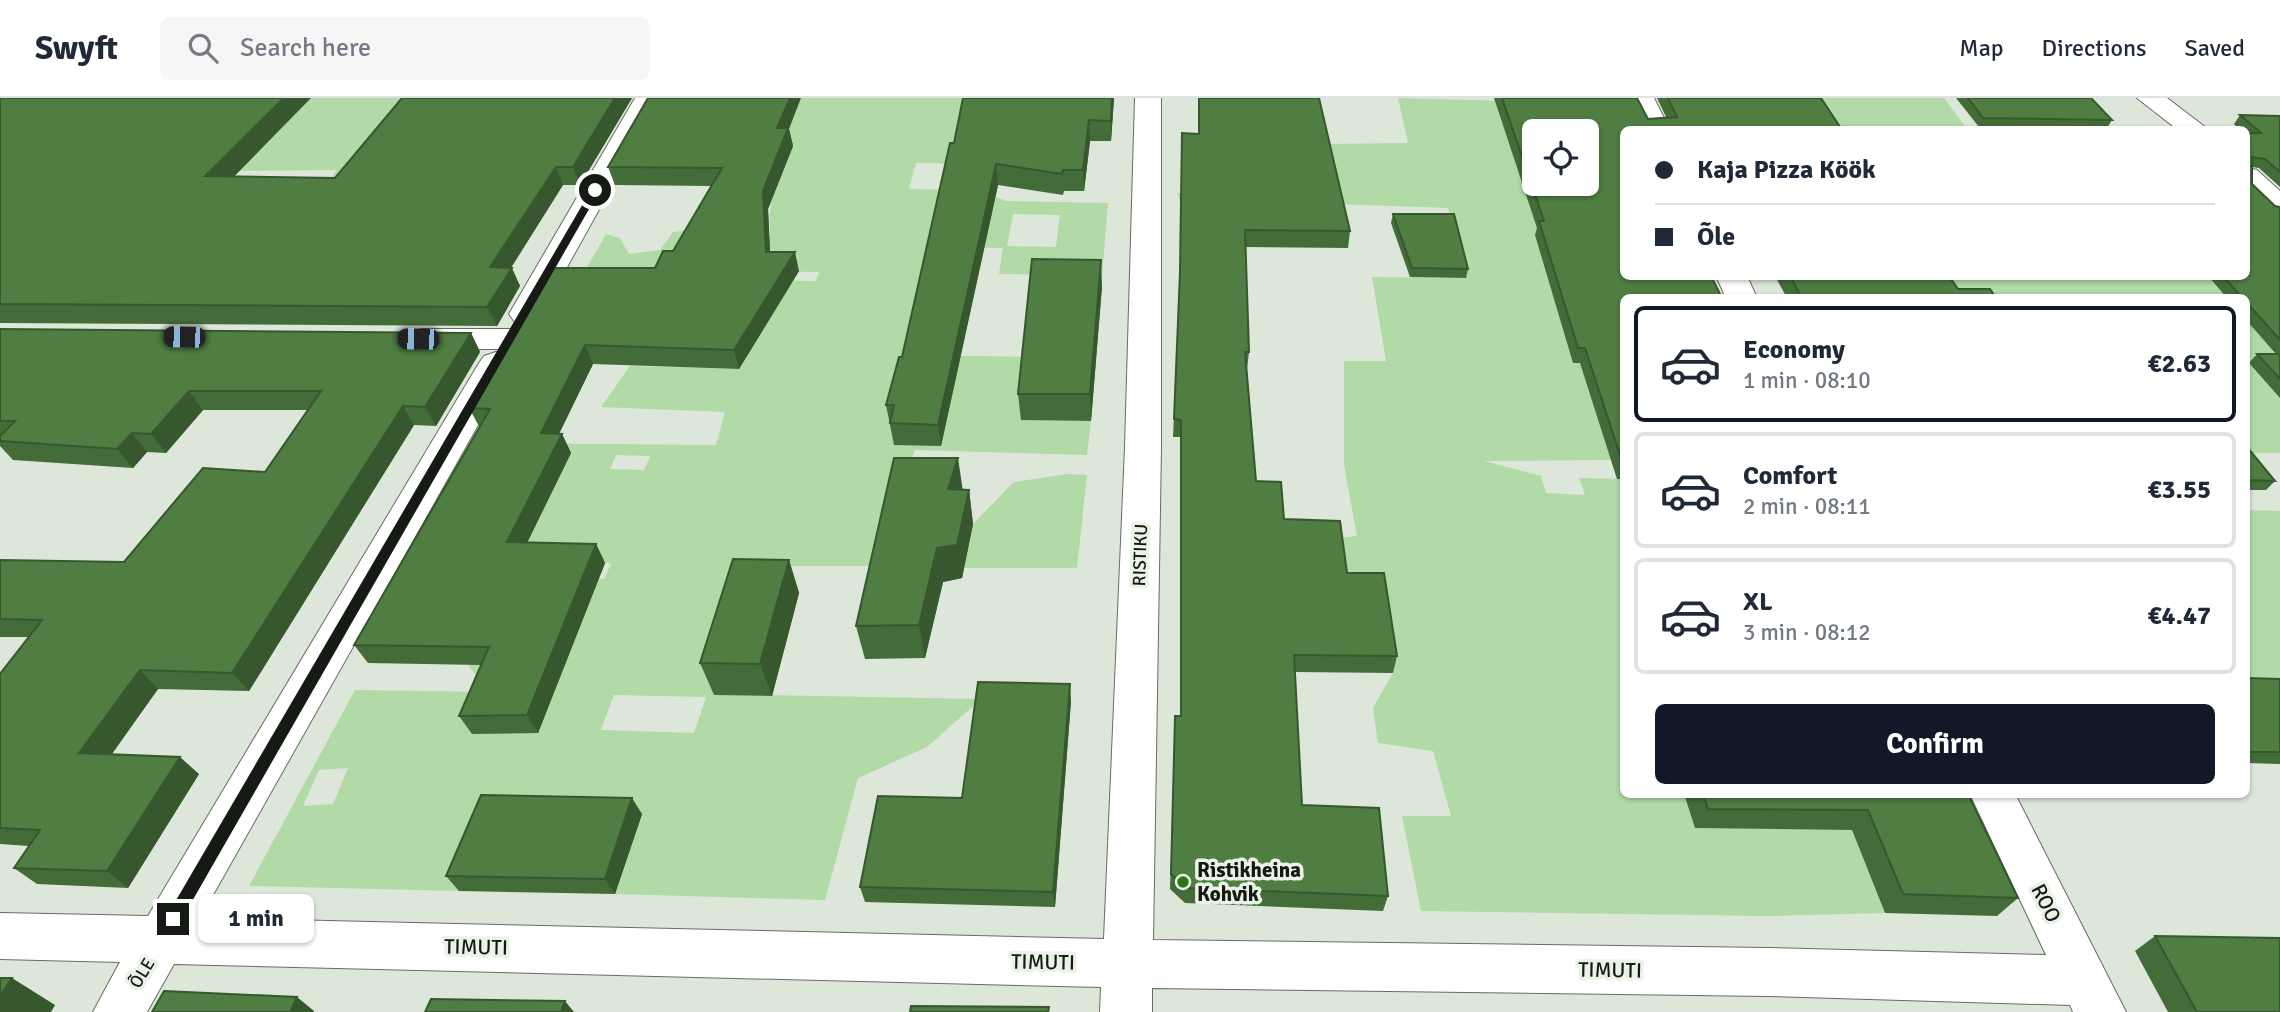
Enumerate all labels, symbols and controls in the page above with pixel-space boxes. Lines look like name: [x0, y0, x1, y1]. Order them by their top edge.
search box: [160, 17, 650, 80]
text: Swyft: [35, 28, 118, 69]
icon: search: [184, 29, 222, 67]
text: Search here: [240, 32, 371, 64]
text: Map: [1959, 33, 2004, 63]
text: Directions: [2042, 33, 2147, 63]
text: Saved: [2185, 33, 2245, 63]
map controls: [1522, 119, 1599, 196]
button: locate: [1522, 119, 1599, 196]
text: Kaja Pizza Köök: [1697, 154, 1876, 186]
route start: [579, 174, 611, 206]
text: Õle: [1697, 221, 1735, 253]
car: [163, 326, 206, 348]
car: [397, 328, 440, 350]
icon: car: [1659, 333, 1722, 396]
text: Economy: [1743, 334, 1845, 366]
text: €2.63: [2147, 348, 2211, 380]
text: 1 min · 08:10: [1743, 366, 1871, 395]
icon: car: [1659, 459, 1722, 522]
text: Comfort: [1743, 460, 1837, 492]
text: €3.55: [2147, 474, 2211, 506]
text: 2 min · 08:11: [1743, 492, 1871, 521]
street label: RISTIKU: [1128, 523, 1152, 587]
icon: car: [1659, 585, 1722, 648]
text: XL: [1743, 586, 1773, 618]
text: €4.47: [2147, 600, 2211, 632]
text: 3 min · 08:12: [1743, 618, 1871, 647]
button: Confirm: [1655, 704, 2215, 784]
place label: Ristikheina Kohvik: [1197, 857, 1301, 907]
marker: Ristikheina Kohvik: [1175, 874, 1191, 890]
street label: ROO: [2025, 879, 2067, 927]
callout: 1 min: [198, 894, 313, 944]
route end: [157, 903, 189, 935]
text: 1 min: [228, 904, 284, 933]
street label: TIMUTI: [444, 933, 508, 961]
street label: TIMUTI: [1011, 948, 1075, 976]
street label: ÕLE: [125, 954, 159, 992]
street label: TIMUTI: [1578, 956, 1642, 984]

